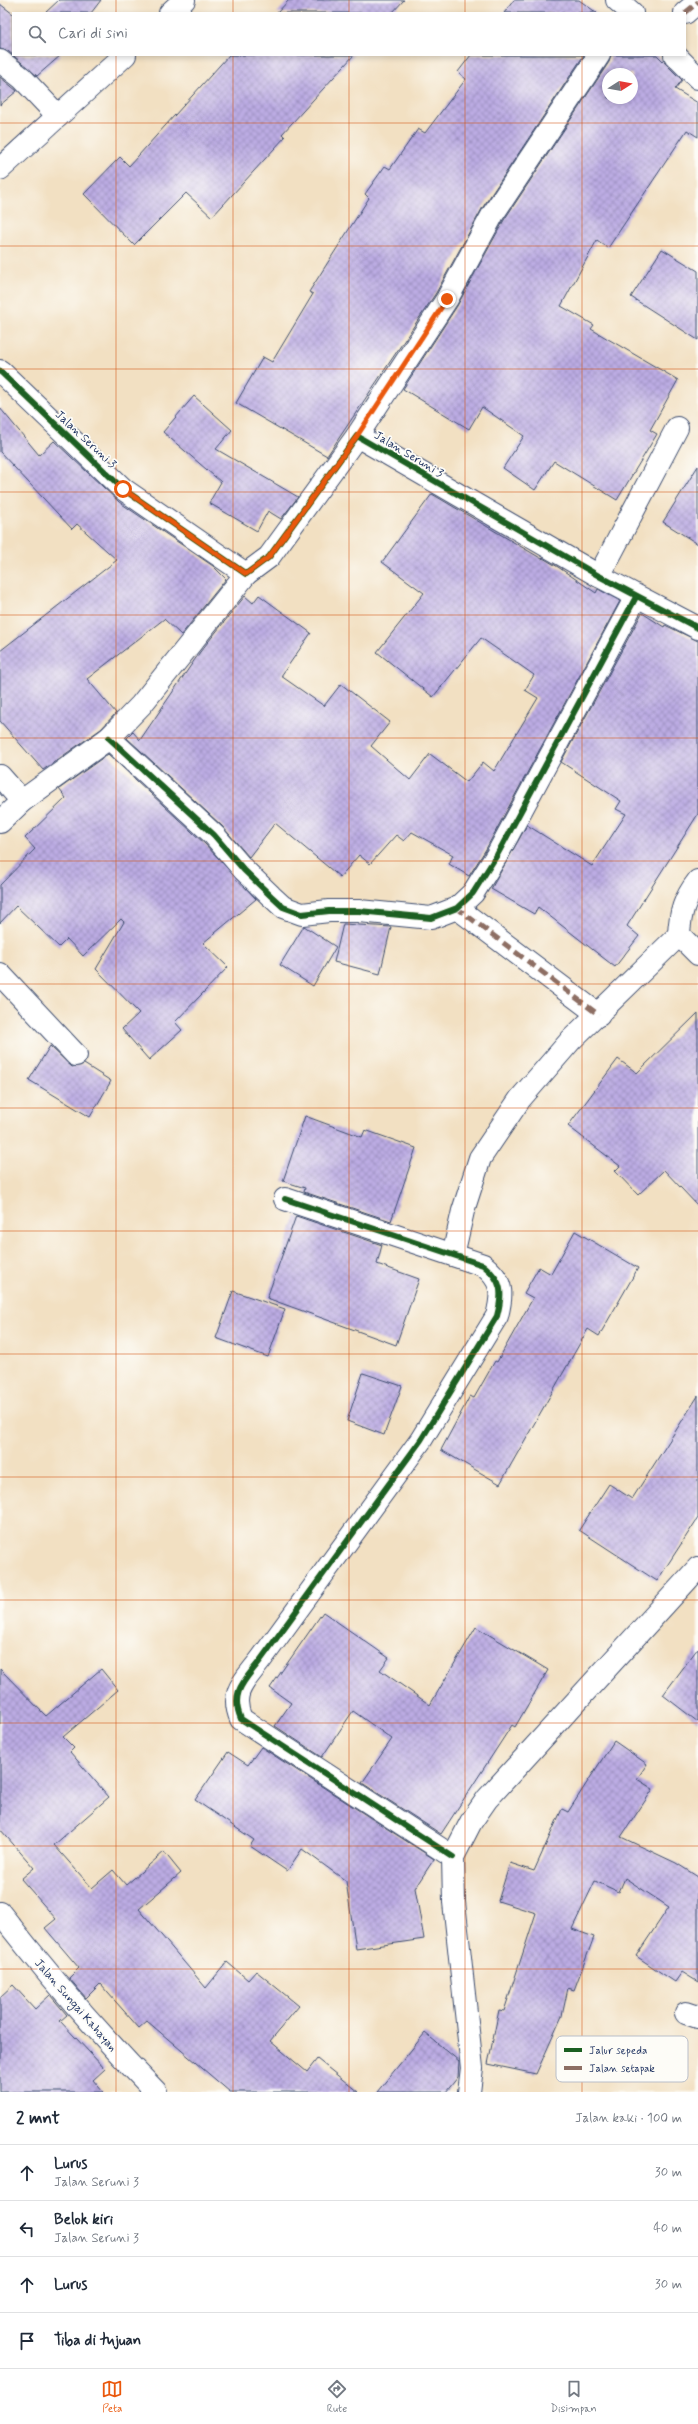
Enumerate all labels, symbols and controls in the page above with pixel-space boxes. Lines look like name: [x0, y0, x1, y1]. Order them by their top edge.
search box: [12, 12, 686, 56]
icon: search: [26, 23, 48, 45]
text: Cari di sini: [58, 24, 128, 44]
north arrow: [602, 68, 638, 104]
route end: [438, 290, 456, 308]
street label: Jalan Seruni 3: [51, 407, 120, 473]
street label: Jalan Seruni 3: [371, 428, 447, 482]
route start: [114, 480, 132, 498]
street label: Jalan Sungai Kahayan: [30, 1956, 120, 2056]
legend: [556, 2036, 688, 2082]
text: Jalur sepeda: [589, 2044, 647, 2058]
text: Jalan setapak: [589, 2062, 655, 2076]
text: 2 mnt: [16, 2107, 60, 2129]
text: Jalan kaki · 100 m: [575, 2110, 682, 2127]
text: Lurus: [54, 2154, 87, 2174]
icon: ahead: [16, 2162, 38, 2184]
text: 30 m: [655, 2164, 682, 2181]
text: Jalan Seruni 3: [54, 2174, 139, 2191]
text: Belok kiri: [54, 2210, 113, 2230]
icon: left: [16, 2218, 38, 2240]
text: 40 m: [653, 2220, 682, 2237]
text: Jalan Seruni 3: [54, 2230, 139, 2247]
icon: ahead: [16, 2274, 38, 2296]
text: Lurus: [54, 2275, 87, 2295]
text: 30 m: [655, 2276, 682, 2293]
icon: arrive: [16, 2330, 38, 2352]
text: Tiba di tujuan: [54, 2331, 141, 2351]
tab: Peta: [101, 2378, 123, 2416]
tab: Rute: [326, 2378, 348, 2416]
tab: Disimpan: [550, 2378, 597, 2416]

